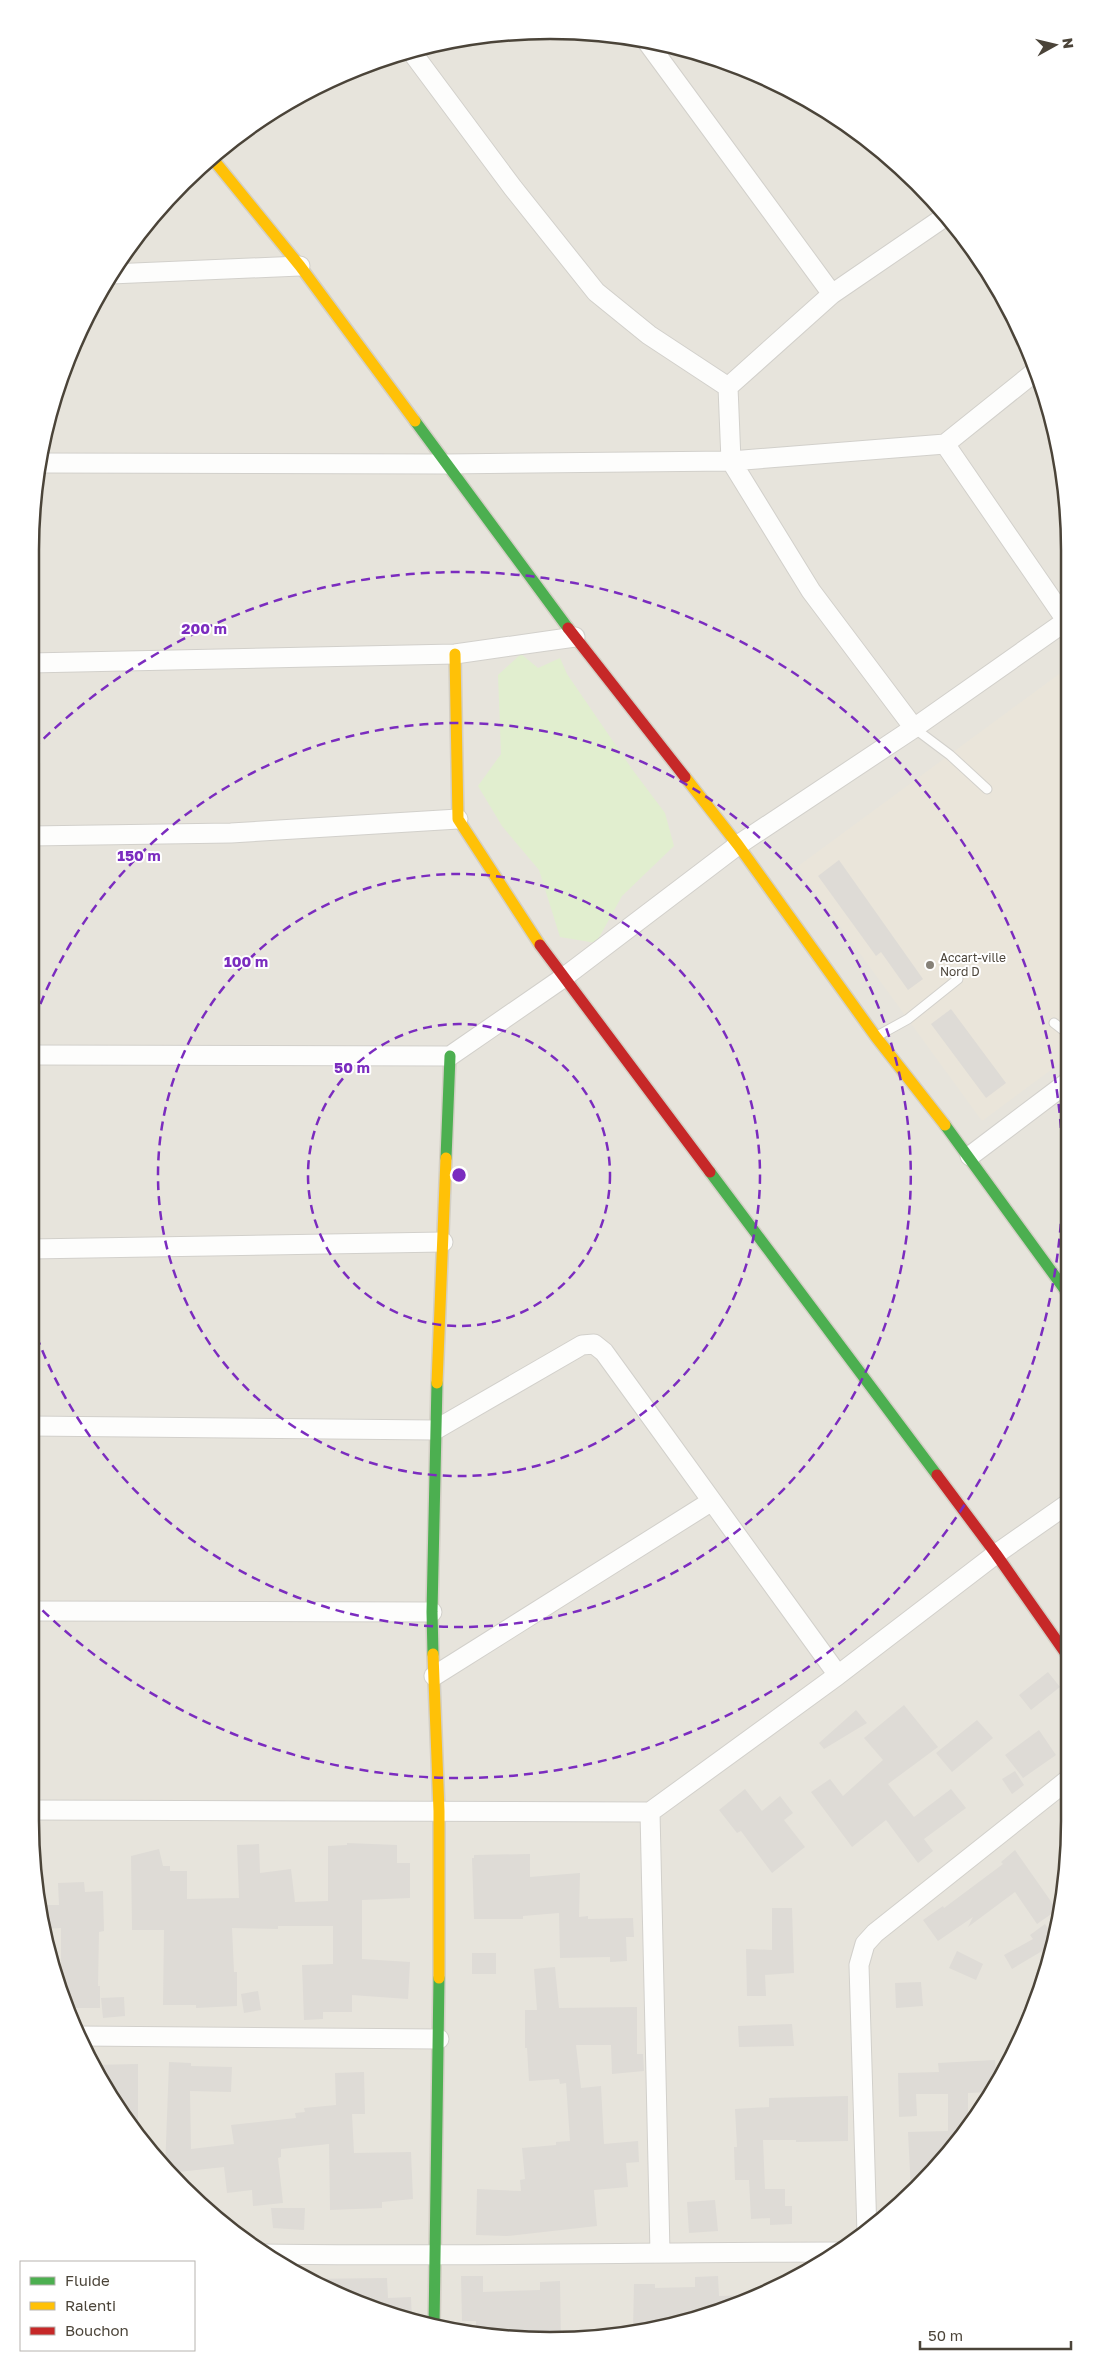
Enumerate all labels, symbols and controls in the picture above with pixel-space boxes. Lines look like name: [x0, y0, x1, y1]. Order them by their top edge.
north arrow: [1030, 20, 1080, 70]
text: N: [1059, 37, 1078, 50]
text: 200 m: [181, 619, 227, 637]
text: 150 m: [117, 846, 161, 864]
place label: Accart-ville Nord D: [940, 950, 1006, 979]
text: 100 m: [224, 952, 268, 970]
marker: Accart-ville Nord D: [924, 959, 936, 971]
text: 50 m: [334, 1058, 370, 1076]
centre of rings: [450, 1166, 468, 1184]
legend: [20, 2261, 195, 2351]
text: Fluide: [65, 2271, 110, 2289]
text: Ralenti: [65, 2296, 116, 2314]
scale bar: [920, 2318, 1071, 2350]
text: Bouchon: [65, 2321, 129, 2339]
text: 50 m: [928, 2326, 963, 2344]

